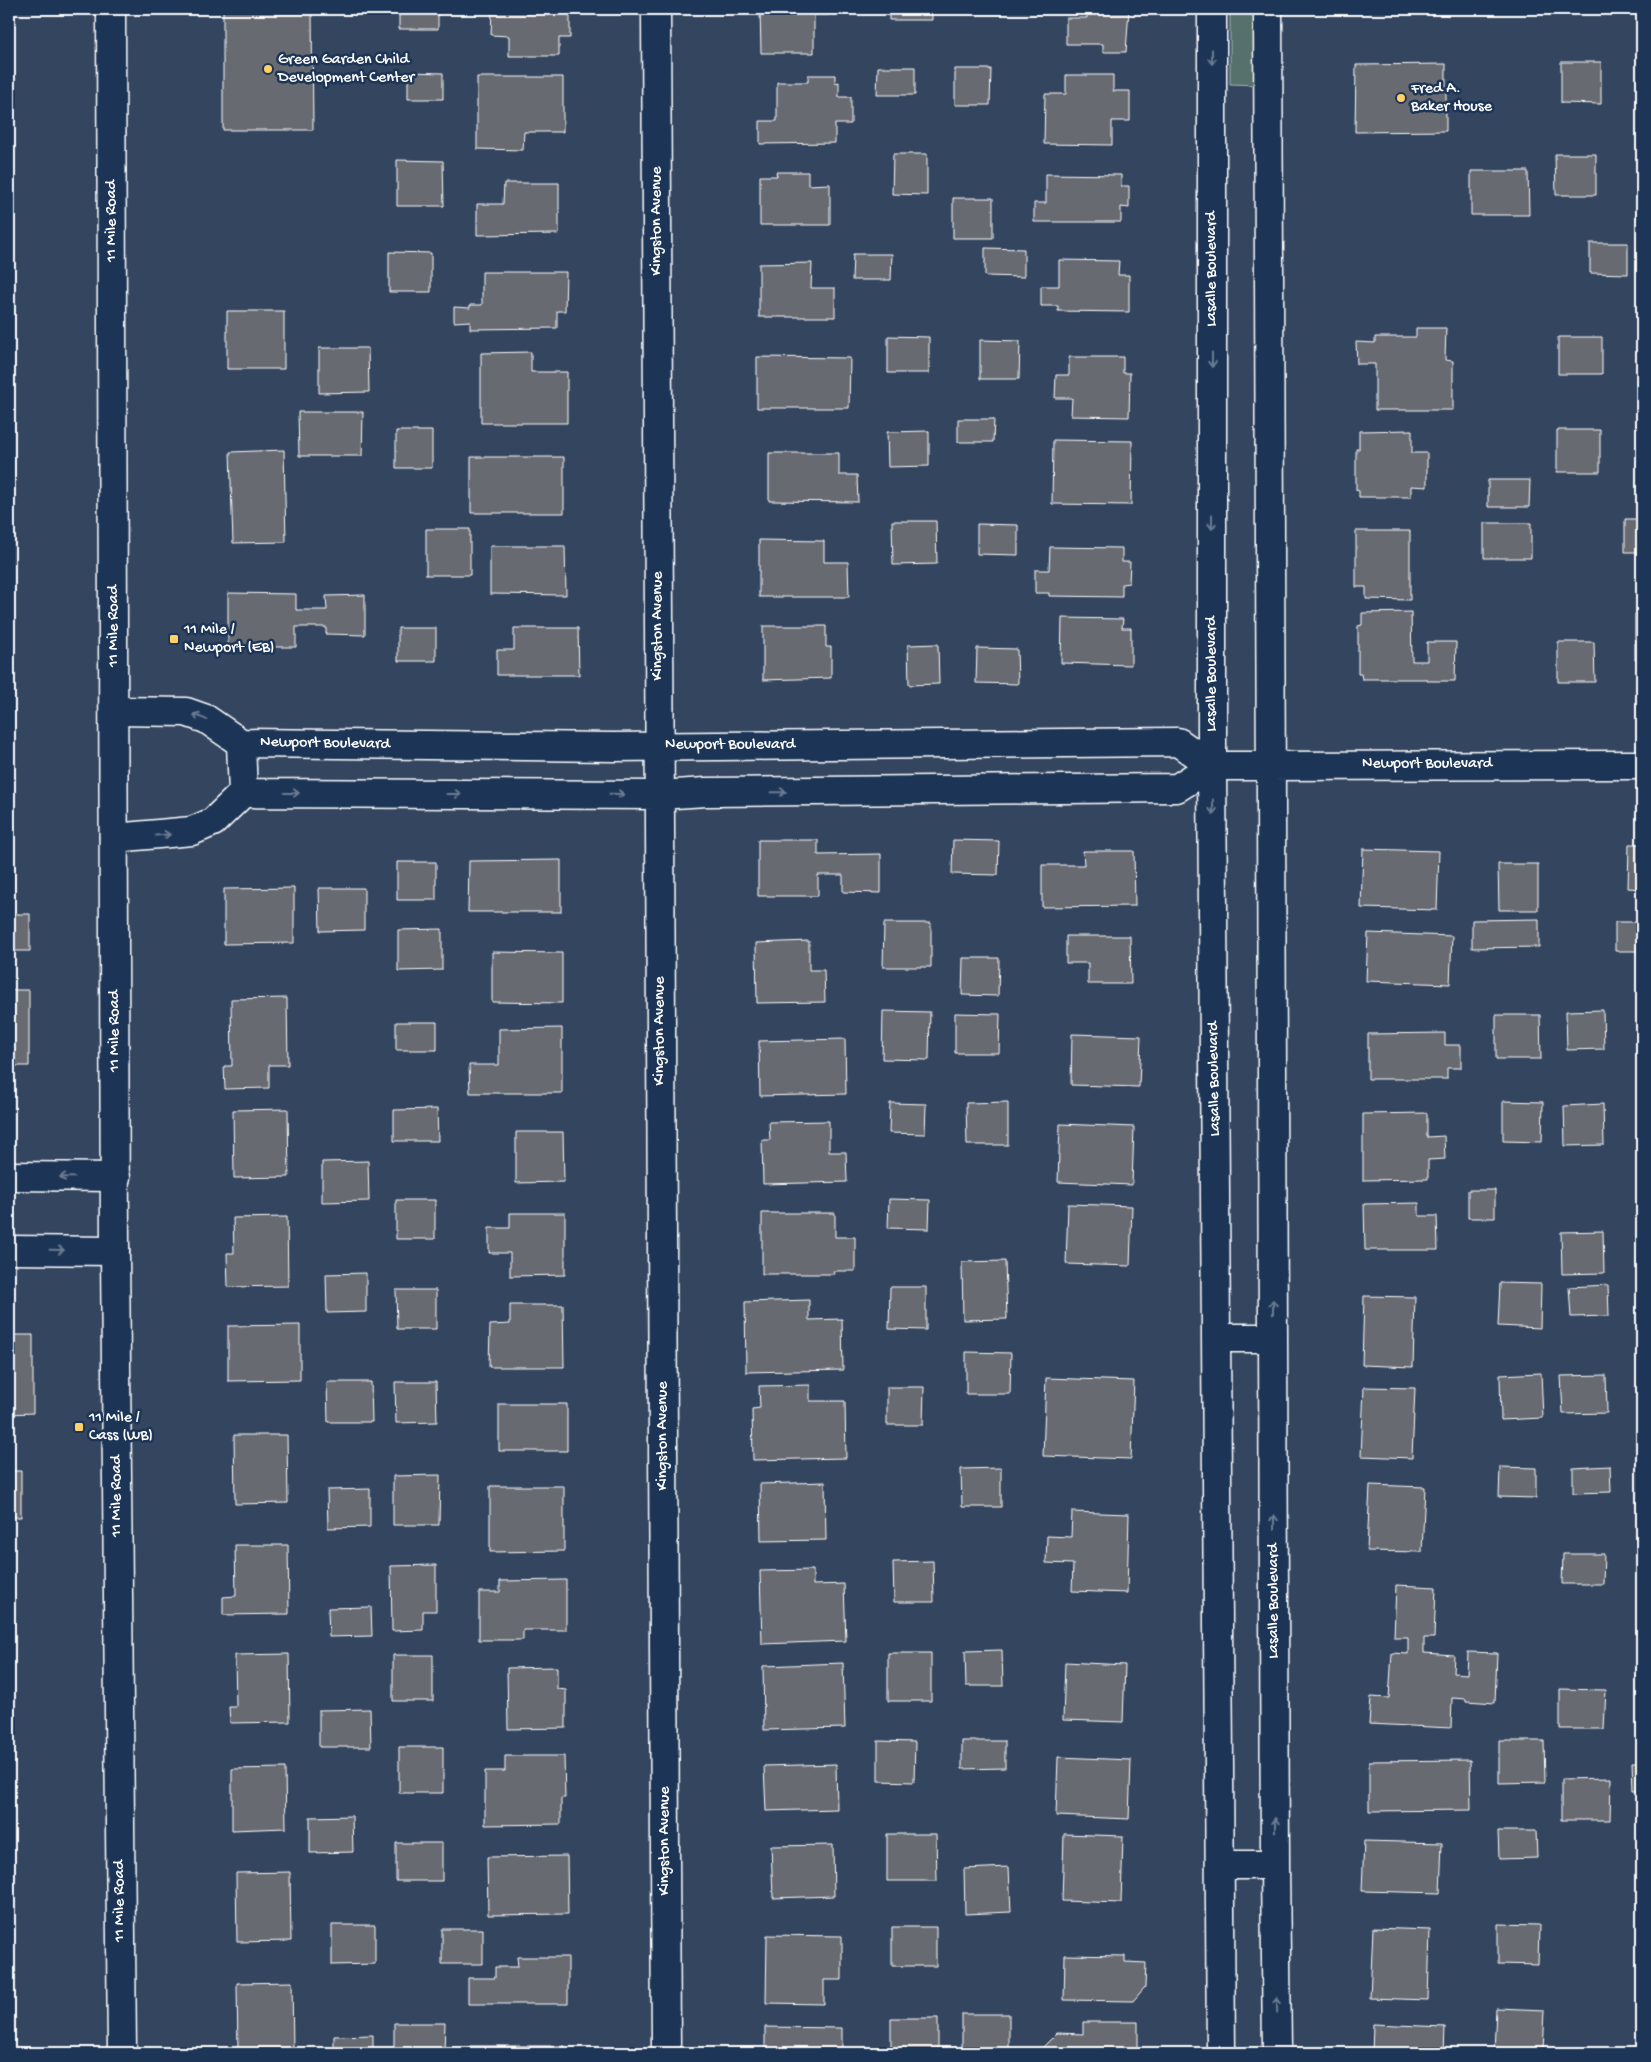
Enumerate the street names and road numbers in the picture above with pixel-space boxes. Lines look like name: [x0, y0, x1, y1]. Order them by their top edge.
street label: Kingston Avenue: [648, 166, 667, 276]
street label: 11 Mile Road: [103, 178, 122, 263]
street label: Lasalle Boulevard: [1203, 210, 1222, 327]
street label: Kingston Avenue: [649, 571, 668, 681]
street label: 11 Mile Road: [105, 583, 124, 668]
street label: Lasalle Boulevard: [1203, 615, 1222, 732]
street label: Newport Boulevard: [260, 733, 392, 755]
street label: Newport Boulevard: [665, 736, 797, 755]
street label: Newport Boulevard: [1362, 755, 1494, 774]
street label: Kingston Avenue: [651, 976, 670, 1086]
street label: 11 Mile Road: [106, 988, 125, 1073]
street label: Lasalle Boulevard: [1204, 1020, 1226, 1137]
street label: Kingston Avenue: [654, 1381, 673, 1491]
street label: 11 Mile Road: [108, 1453, 127, 1538]
street label: Lasalle Boulevard: [1265, 1542, 1284, 1659]
street label: Kingston Avenue: [656, 1786, 675, 1896]
street label: 11 Mile Road: [111, 1858, 130, 1943]

